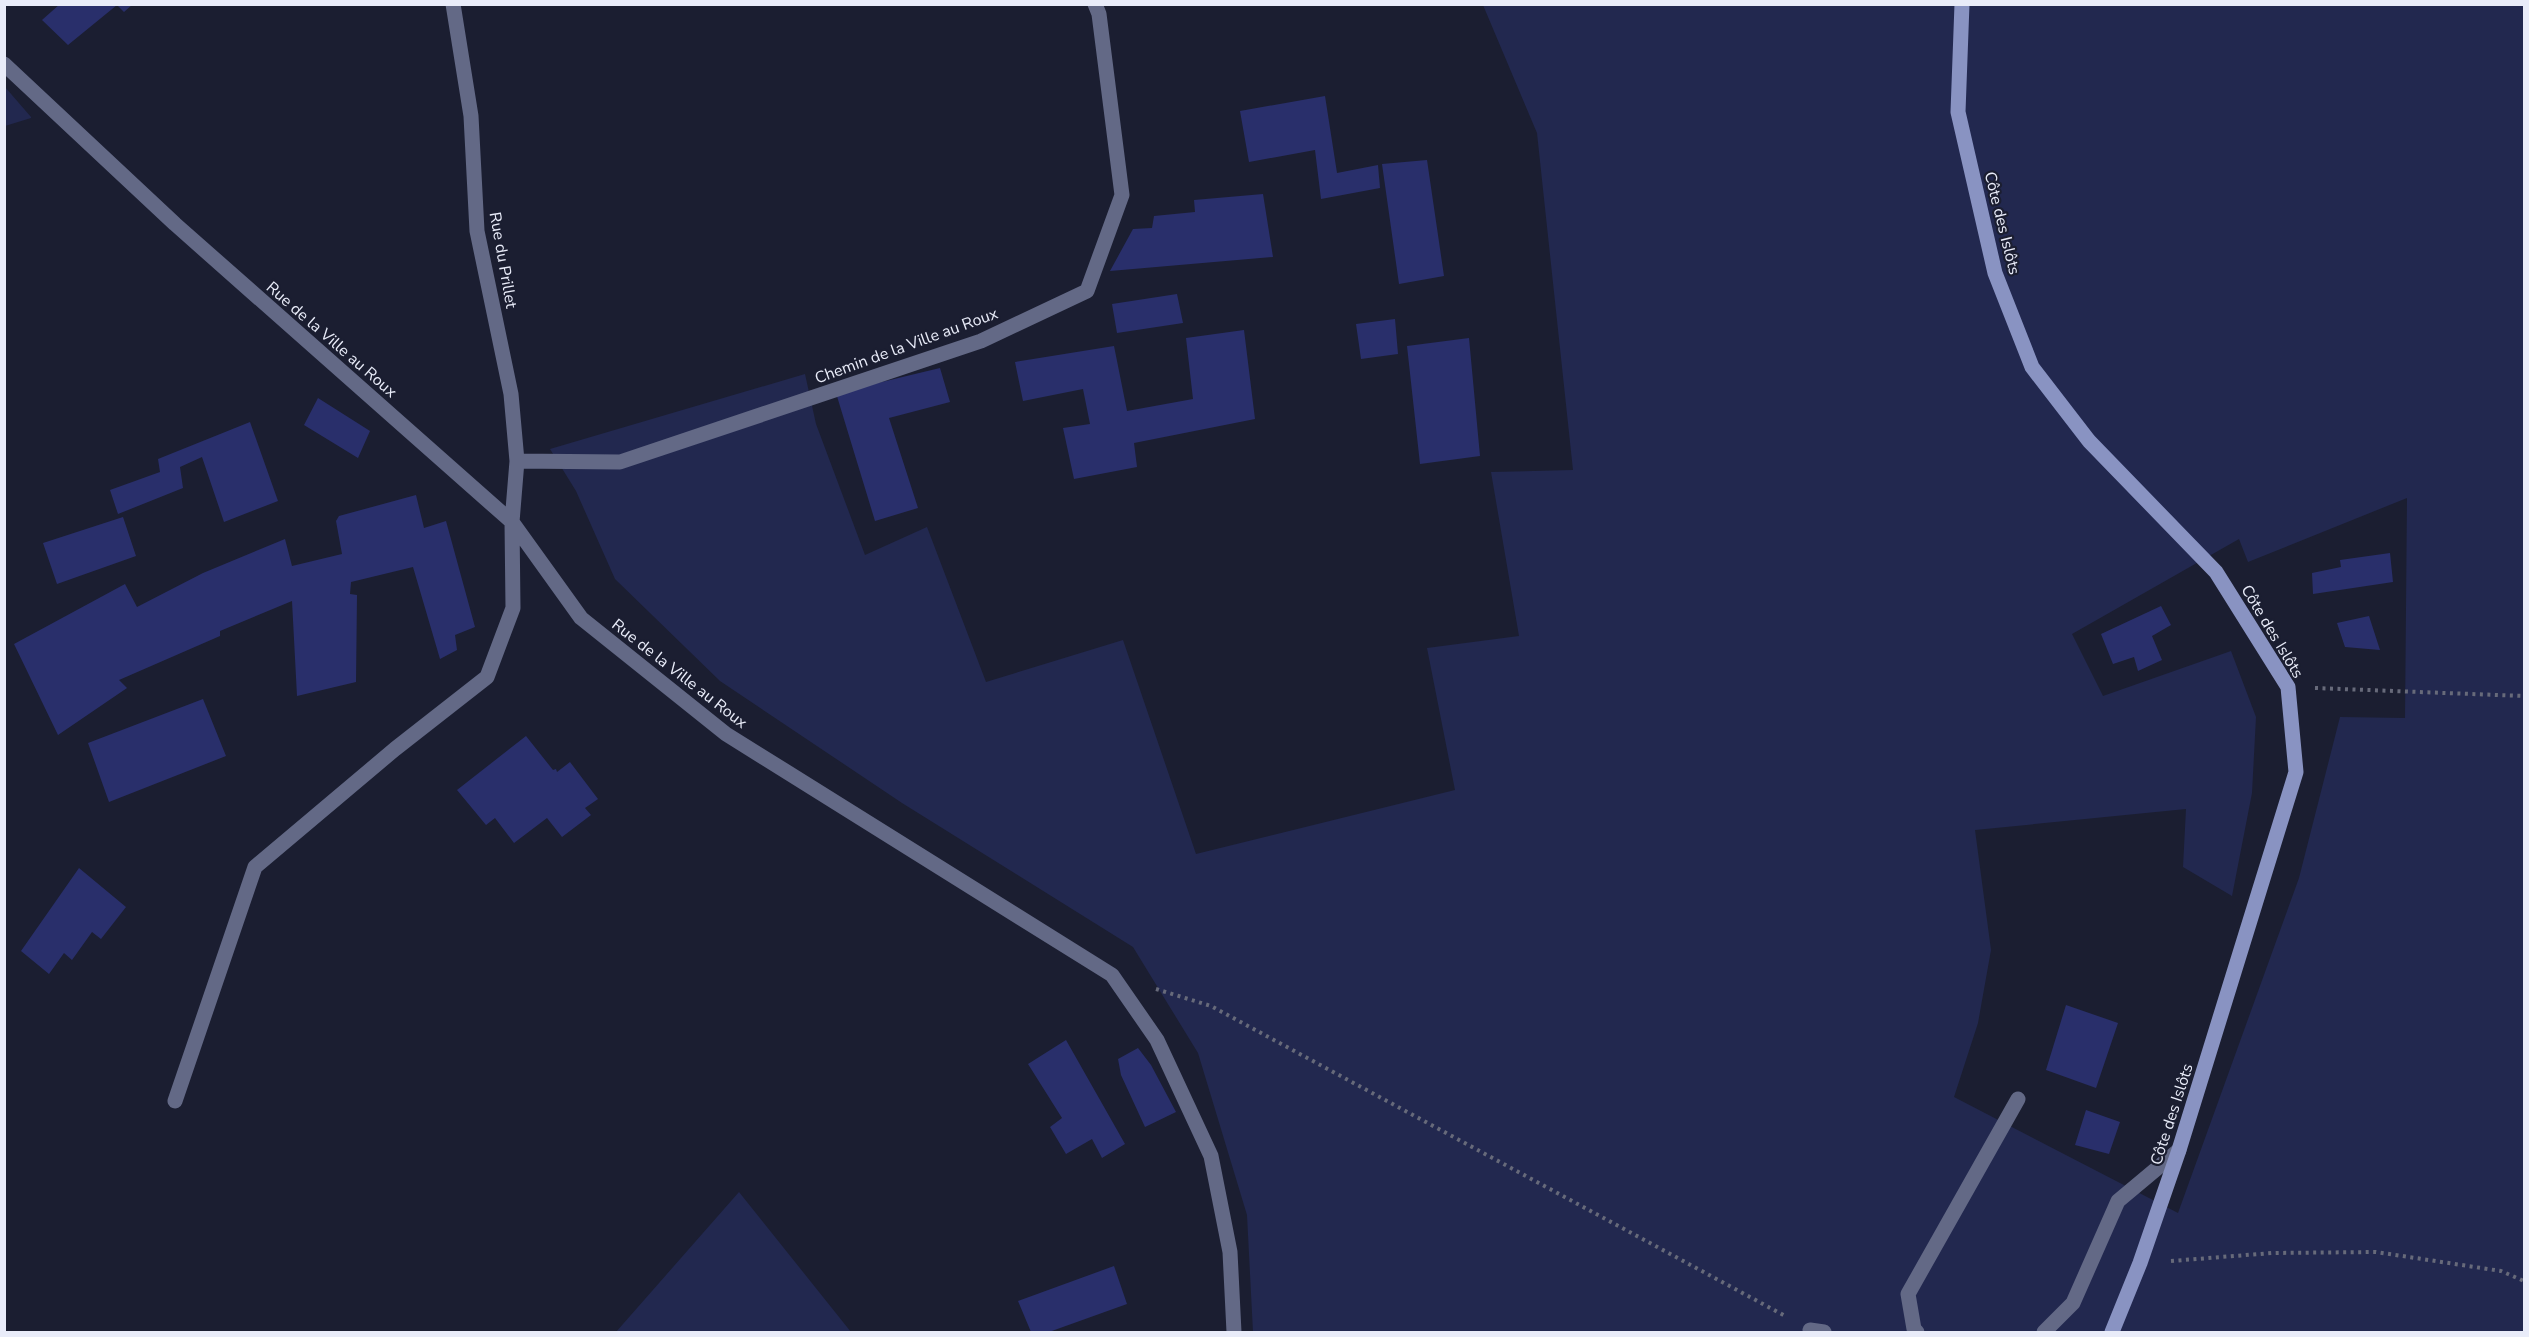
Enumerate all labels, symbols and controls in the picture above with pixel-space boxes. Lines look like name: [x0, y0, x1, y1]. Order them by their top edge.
street label: Côte des Islôts: [1979, 169, 2025, 277]
street label: Rue du Prillet: [484, 210, 522, 311]
street label: Rue de la Ville au Roux: [261, 277, 402, 403]
street label: Chemin de la Ville au Roux: [812, 302, 1002, 389]
street label: Côte des Islôts: [2236, 581, 2309, 682]
street label: Rue de la Ville au Roux: [607, 614, 752, 734]
street label: Côte des Islôts: [2145, 1061, 2199, 1168]

